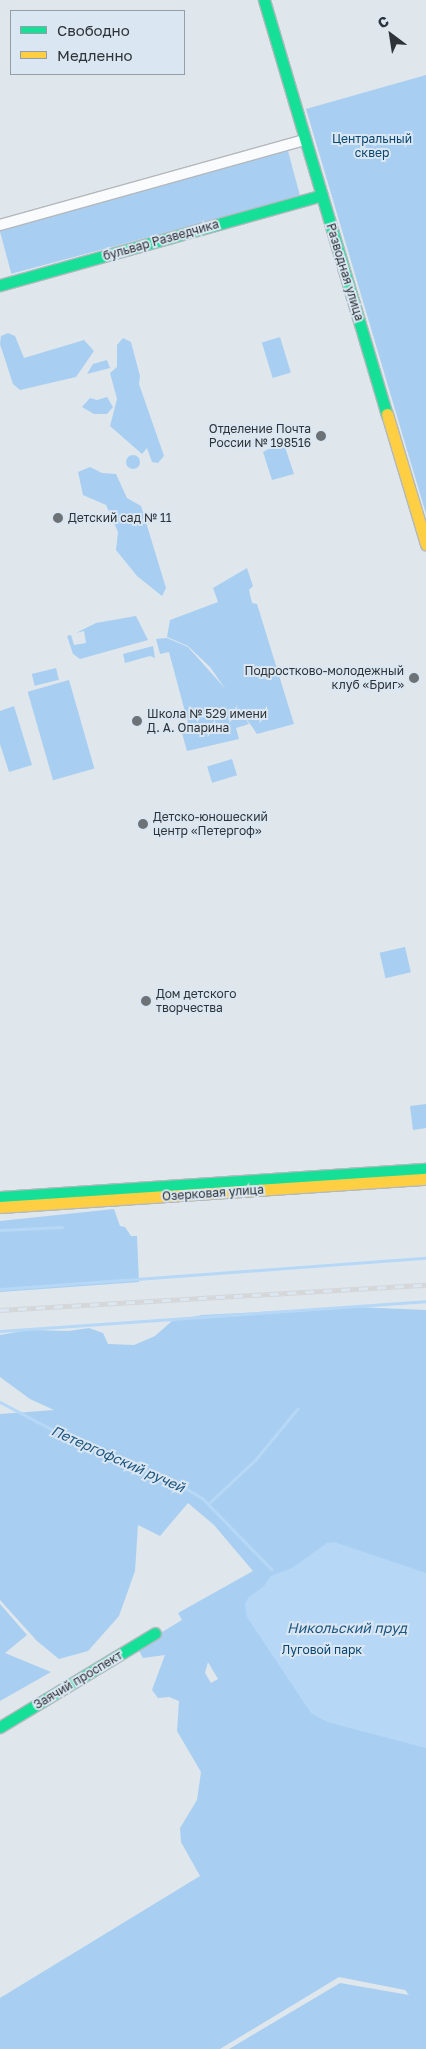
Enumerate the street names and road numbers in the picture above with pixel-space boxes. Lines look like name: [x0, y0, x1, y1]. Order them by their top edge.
street label: бульвар Разведчика: [101, 217, 221, 263]
street label: Разводная улица: [323, 222, 367, 322]
street label: Озерковая улица: [162, 1182, 264, 1204]
street label: Заячий проспект: [31, 1648, 125, 1712]

